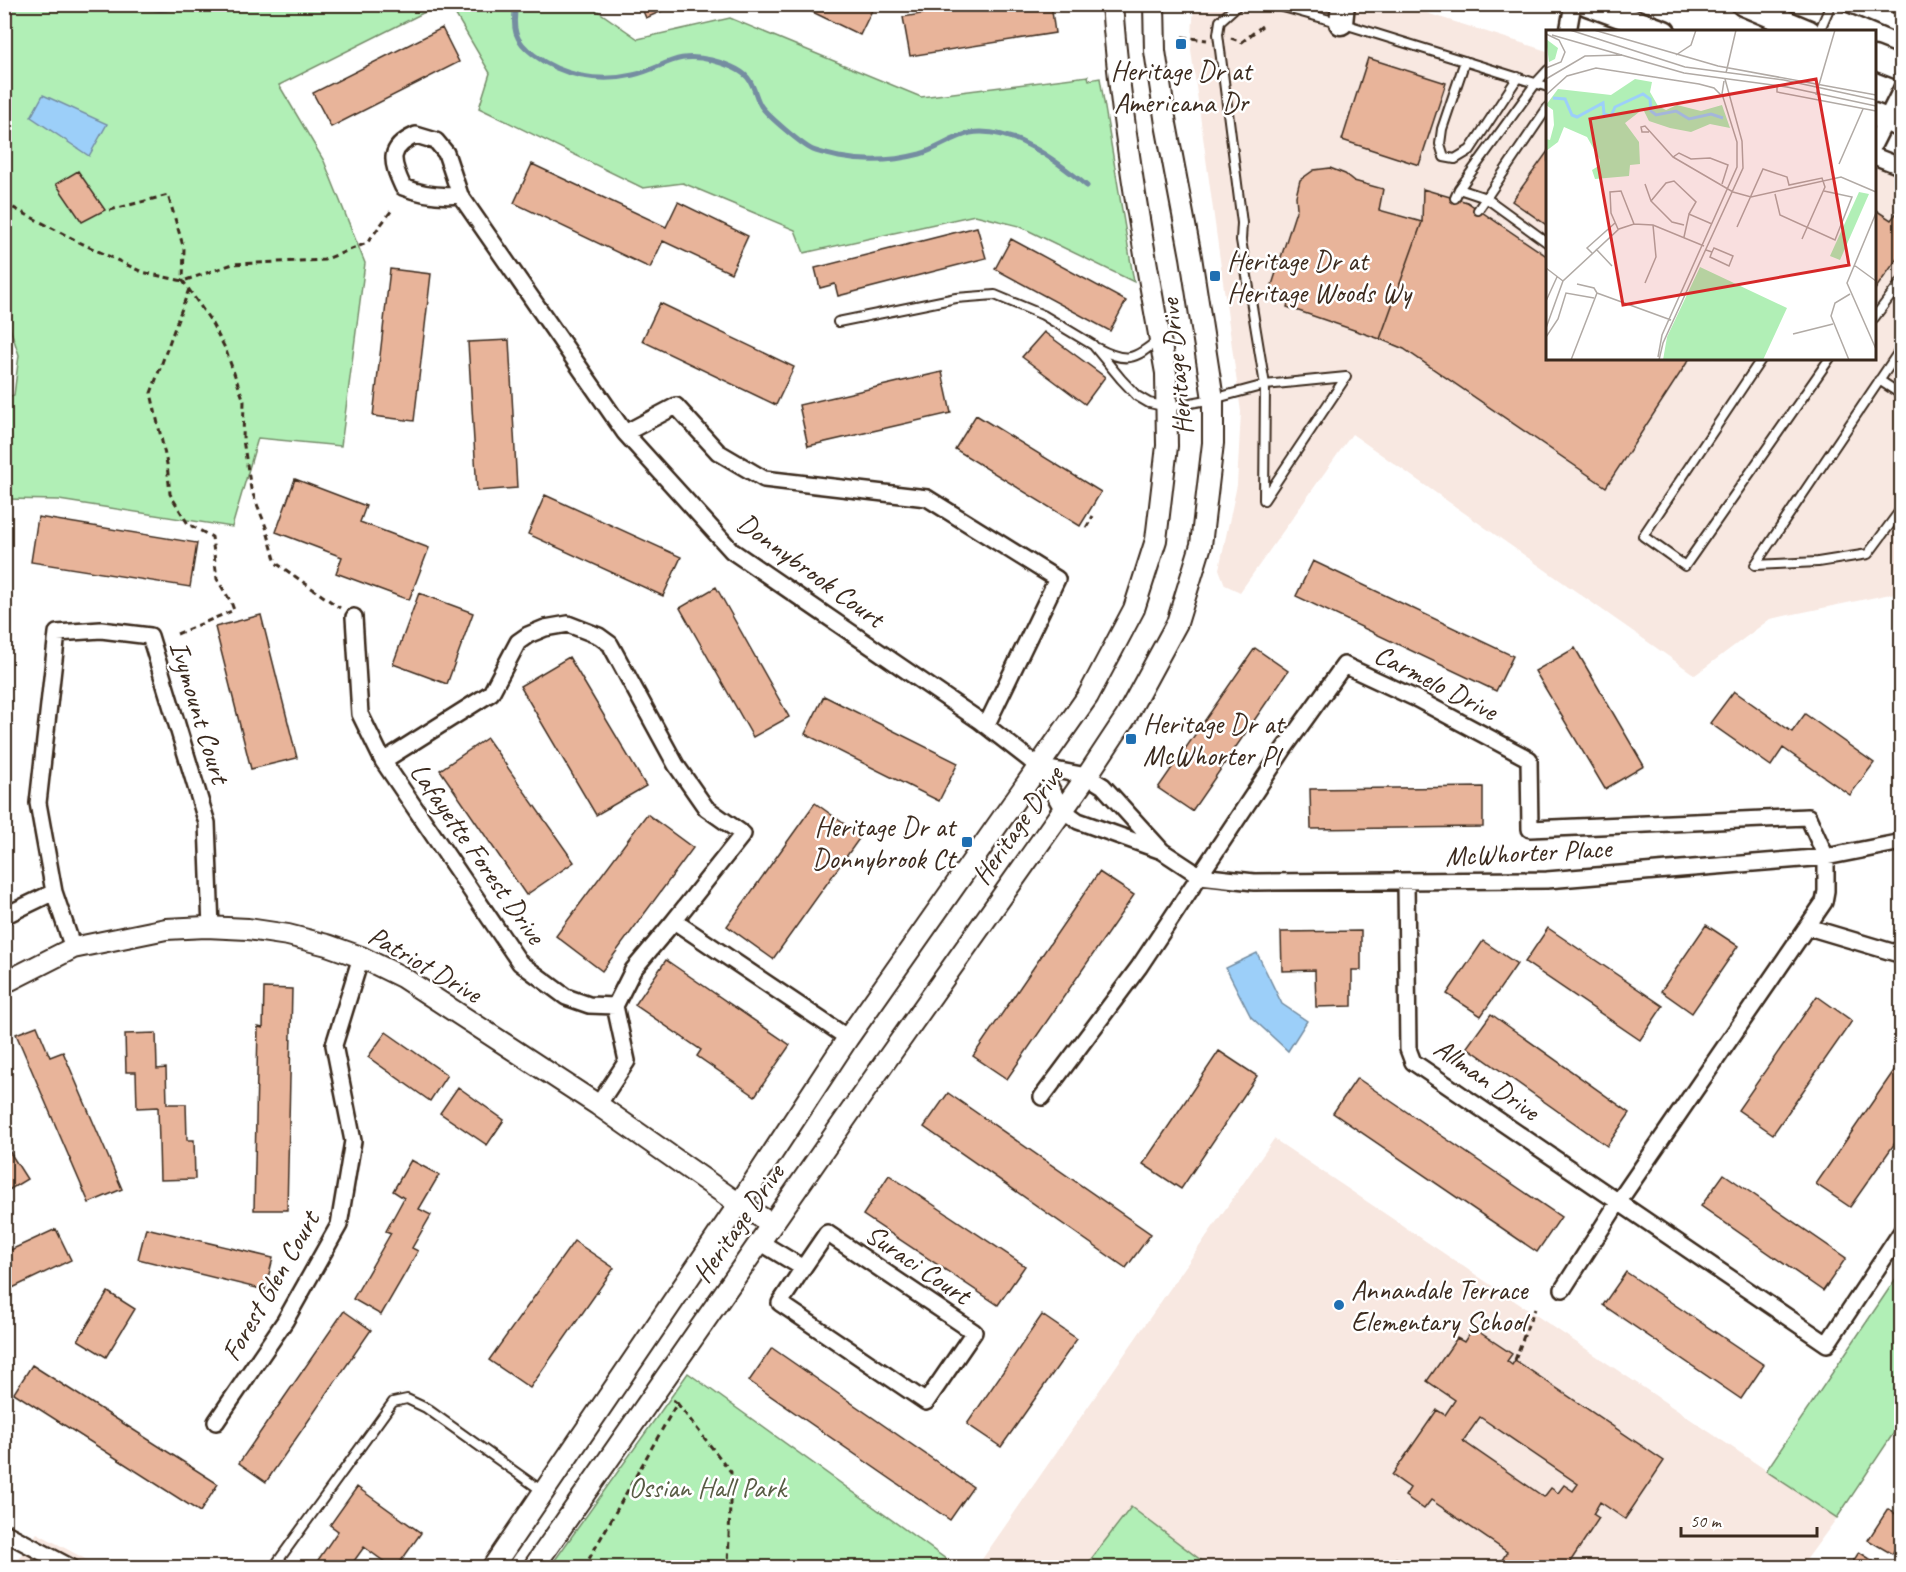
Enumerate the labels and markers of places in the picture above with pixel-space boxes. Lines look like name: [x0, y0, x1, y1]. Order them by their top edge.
marker: Heritage Dr at Americana Dr: [1174, 37, 1188, 51]
place label: Heritage Dr at Americana Dr: [1111, 53, 1254, 120]
place label: Heritage Dr at Heritage Woods Wy: [1227, 243, 1413, 310]
marker: Heritage Dr at Heritage Woods Wy: [1208, 269, 1222, 283]
place label: Heritage Dr at McWhorter Pl: [1143, 706, 1286, 773]
marker: Heritage Dr at McWhorter Pl: [1124, 732, 1138, 746]
place label: Heritage Dr at Donnybrook Ct: [812, 809, 958, 876]
marker: Heritage Dr at Donnybrook Ct: [960, 835, 974, 849]
place label: Annandale Terrace Elementary School: [1351, 1272, 1531, 1339]
marker: Annandale Terrace Elementary School: [1332, 1298, 1346, 1312]

